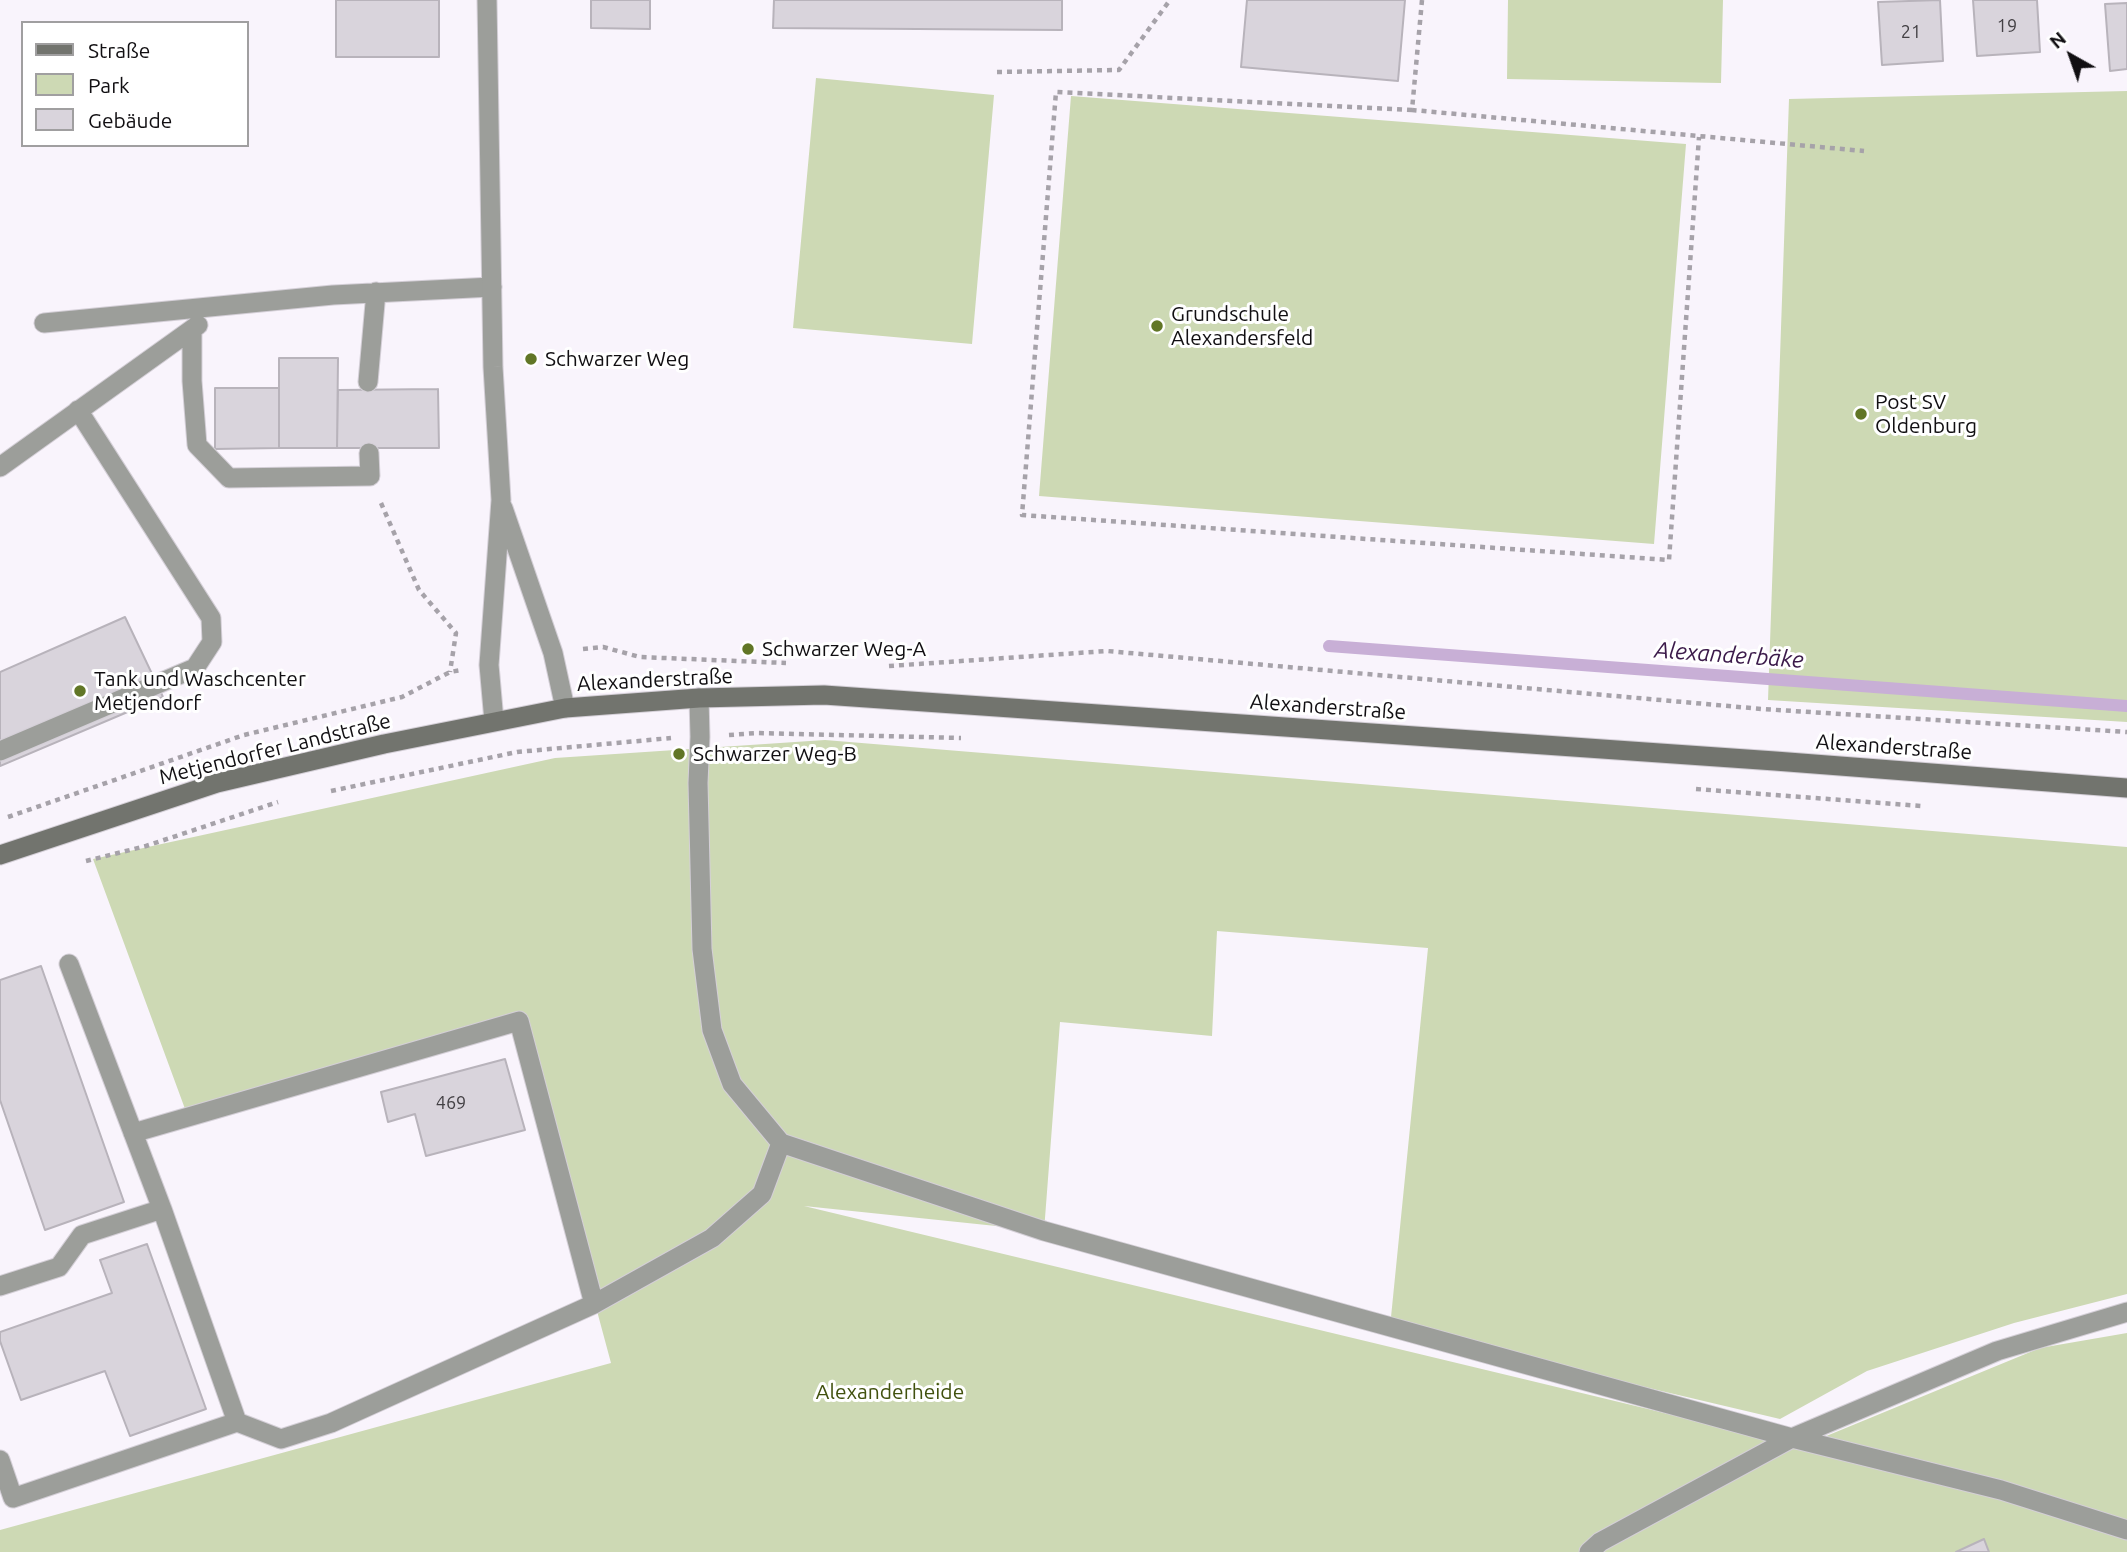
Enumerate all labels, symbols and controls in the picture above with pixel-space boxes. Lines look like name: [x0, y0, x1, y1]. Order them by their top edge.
house number: 19: [1997, 15, 2017, 37]
legend: [21, 21, 248, 147]
house number: 21: [1901, 21, 1921, 43]
north arrow: [2036, 21, 2106, 91]
text: N: [2045, 27, 2070, 53]
text: Straße: [88, 38, 150, 62]
text: Park: [88, 73, 130, 97]
text: Gebäude: [88, 108, 172, 132]
place label: Grundschule Alexandersfeld: [1171, 301, 1313, 351]
marker: Grundschule Alexandersfeld: [1149, 318, 1165, 334]
place label: Schwarzer Weg: [545, 346, 689, 372]
marker: Schwarzer Weg: [523, 351, 539, 367]
place label: Post SV Oldenburg: [1875, 389, 1977, 439]
marker: Post SV Oldenburg: [1853, 406, 1869, 422]
place label: Schwarzer Weg-A: [762, 636, 926, 662]
water label: Alexanderbäke: [1654, 636, 1804, 674]
marker: Schwarzer Weg-A: [740, 641, 756, 657]
street label: Alexanderstraße: [576, 663, 734, 697]
place label: Tank und Waschcenter Metjendorf: [94, 666, 306, 716]
marker: Tank und Waschcenter Metjendorf: [72, 683, 88, 699]
street label: Alexanderstraße: [1249, 689, 1407, 725]
street label: Metjendorfer Landstraße: [157, 708, 393, 790]
street label: Alexanderstraße: [1815, 729, 1973, 765]
place label: Schwarzer Weg-B: [693, 741, 857, 767]
marker: Schwarzer Weg-B: [671, 746, 687, 762]
house number: 469: [436, 1092, 466, 1114]
park label: Alexanderheide: [816, 1379, 964, 1405]

